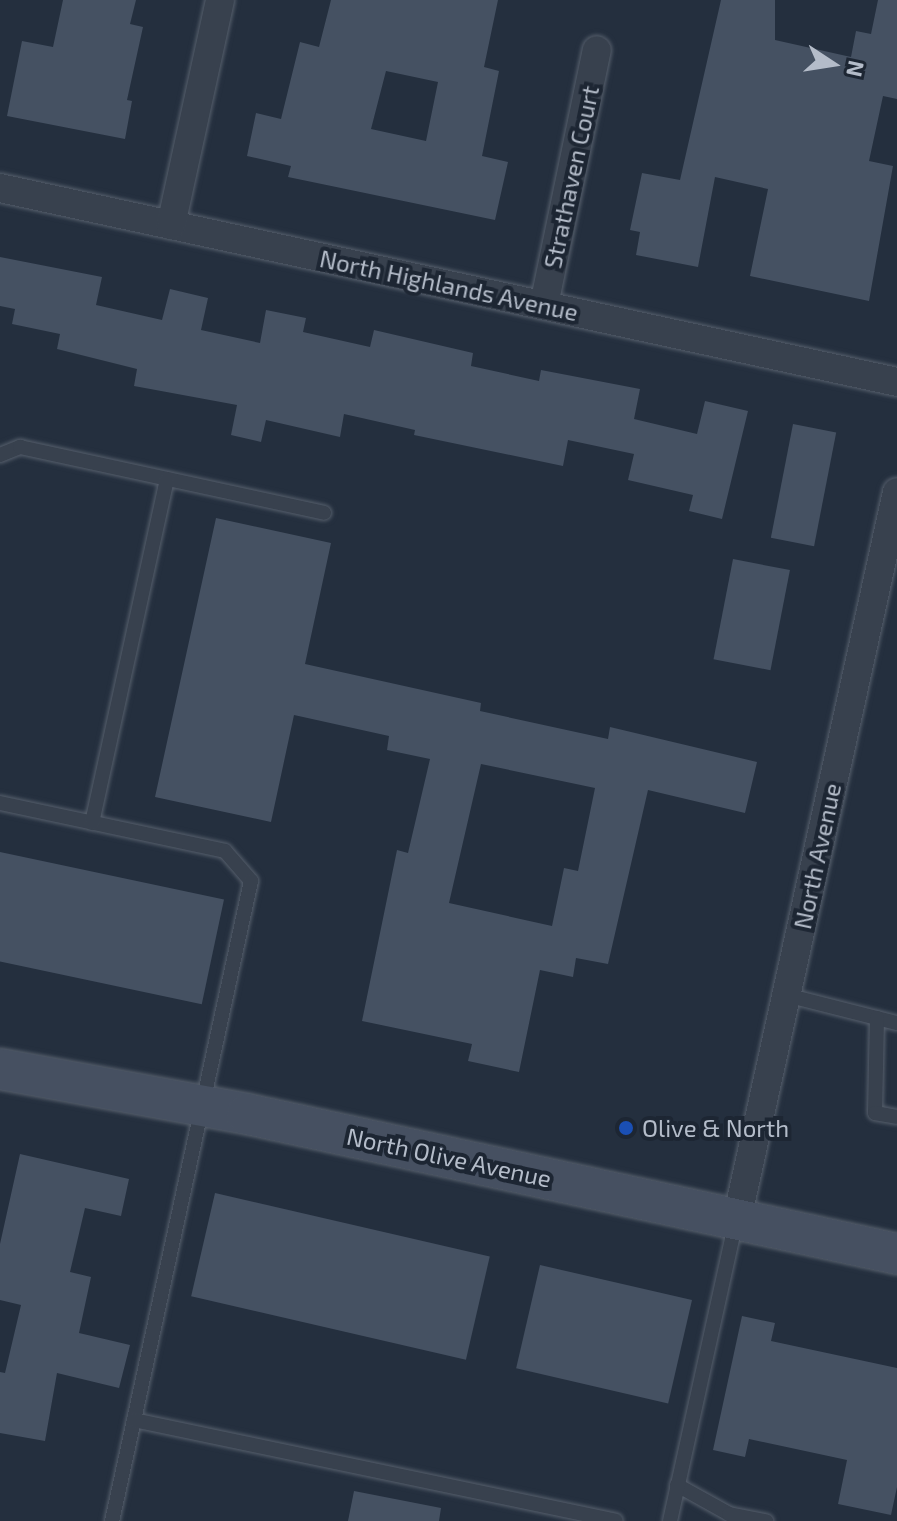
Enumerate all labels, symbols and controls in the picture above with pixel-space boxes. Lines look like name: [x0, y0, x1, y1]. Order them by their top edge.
north arrow: [793, 24, 873, 104]
text: N: [842, 59, 871, 79]
street label: Strathaven Court: [538, 83, 604, 271]
street label: North Highlands Avenue: [317, 243, 581, 327]
street label: North Avenue: [787, 780, 847, 932]
place label: Olive & North: [642, 1114, 789, 1142]
marker: Olive & North: [617, 1119, 635, 1137]
street label: North Olive Avenue: [344, 1121, 554, 1193]

